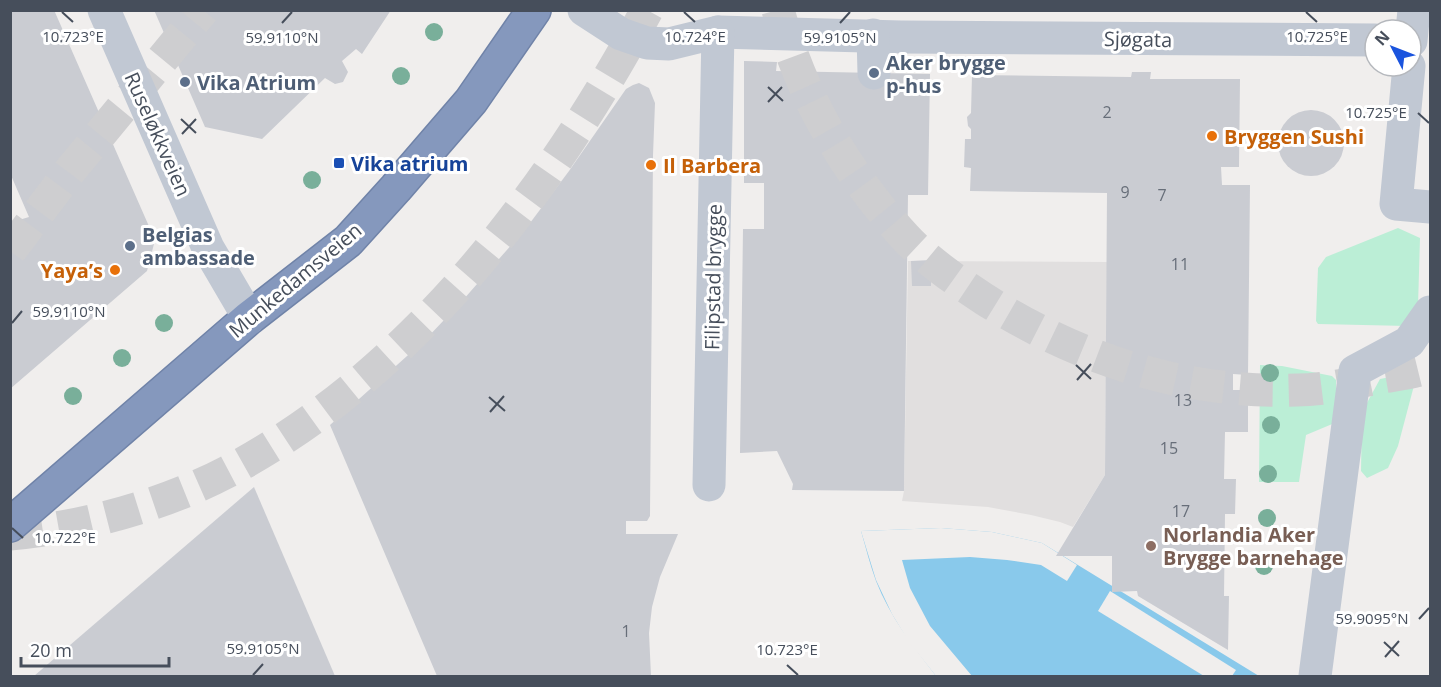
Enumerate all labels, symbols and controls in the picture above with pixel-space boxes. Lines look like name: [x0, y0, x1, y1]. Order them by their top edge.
north arrow: [1363, 18, 1423, 78]
street label: Sjøgata: [1104, 25, 1172, 53]
text: 10.723°E: [42, 26, 104, 46]
text: 10.724°E: [664, 26, 726, 46]
text: 10.725°E: [1286, 26, 1348, 46]
text: N: [1369, 26, 1394, 50]
text: 59.9110°N: [245, 27, 319, 47]
text: 59.9105°N: [803, 27, 877, 47]
place label: Aker brygge p-hus: [886, 49, 1006, 99]
marker: Aker brygge p-hus: [867, 66, 881, 80]
street label: Ruseløkkveien: [119, 68, 197, 200]
place label: Vika Atrium: [197, 69, 316, 96]
marker: Vika Atrium: [178, 75, 192, 89]
house number: 2: [1102, 101, 1112, 123]
text: 10.725°E: [1345, 102, 1407, 122]
place label: Bryggen Sushi: [1224, 123, 1364, 150]
marker: Bryggen Sushi: [1205, 129, 1219, 143]
place label: Vika atrium: [351, 150, 469, 177]
place label: Il Barbera: [663, 152, 761, 179]
marker: Vika atrium: [332, 156, 346, 170]
marker: Il Barbera: [644, 158, 658, 172]
house number: 9: [1120, 181, 1130, 203]
house number: 7: [1157, 184, 1167, 206]
street label: Filipstad brygge: [698, 204, 728, 350]
street label: Munkedamsveien: [223, 216, 367, 344]
place label: Belgias ambassade: [142, 221, 255, 271]
marker: Belgias ambassade: [123, 239, 137, 253]
house number: 11: [1171, 253, 1189, 275]
place label: Yaya’s: [41, 257, 103, 284]
marker: Yaya’s: [108, 263, 122, 277]
text: 59.9110°N: [32, 301, 106, 321]
house number: 13: [1174, 389, 1192, 411]
house number: 15: [1160, 437, 1178, 459]
house number: 17: [1172, 500, 1190, 522]
place label: Norlandia Aker Brygge barnehage: [1163, 521, 1344, 571]
text: 10.722°E: [34, 527, 96, 547]
marker: Norlandia Aker Brygge barnehage: [1144, 539, 1158, 553]
text: 59.9095°N: [1335, 608, 1409, 628]
house number: 1: [621, 620, 631, 642]
scale bar: [21, 630, 170, 668]
text: 20 m: [30, 638, 72, 662]
text: 59.9105°N: [226, 638, 300, 658]
text: 10.723°E: [756, 639, 818, 659]

